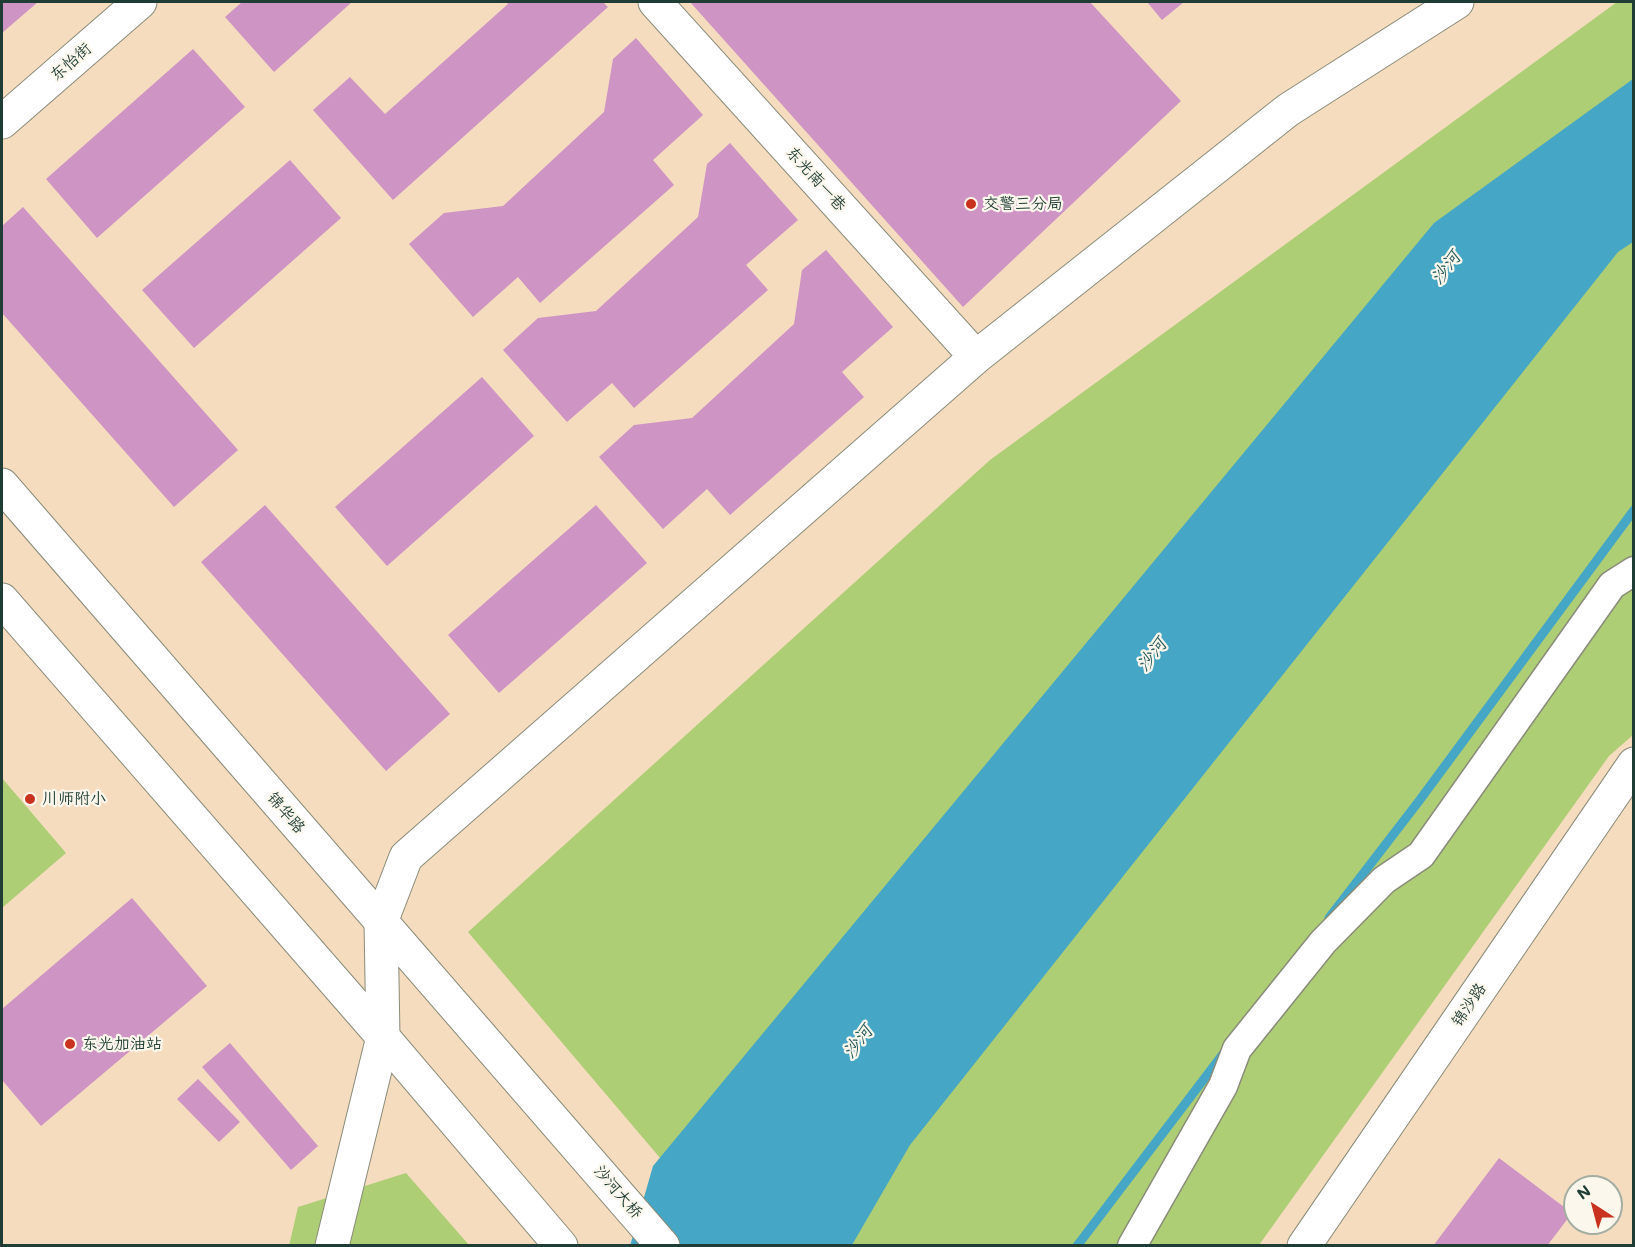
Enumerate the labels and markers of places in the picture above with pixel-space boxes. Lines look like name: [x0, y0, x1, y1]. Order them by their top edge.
place label: 交警三分局: [983, 194, 1063, 214]
marker: 交警三分局: [964, 197, 978, 211]
place label: 川师附小: [42, 789, 106, 809]
marker: 川师附小: [23, 792, 37, 806]
place label: 东光加油站: [82, 1034, 162, 1054]
marker: 东光加油站: [63, 1037, 77, 1051]

